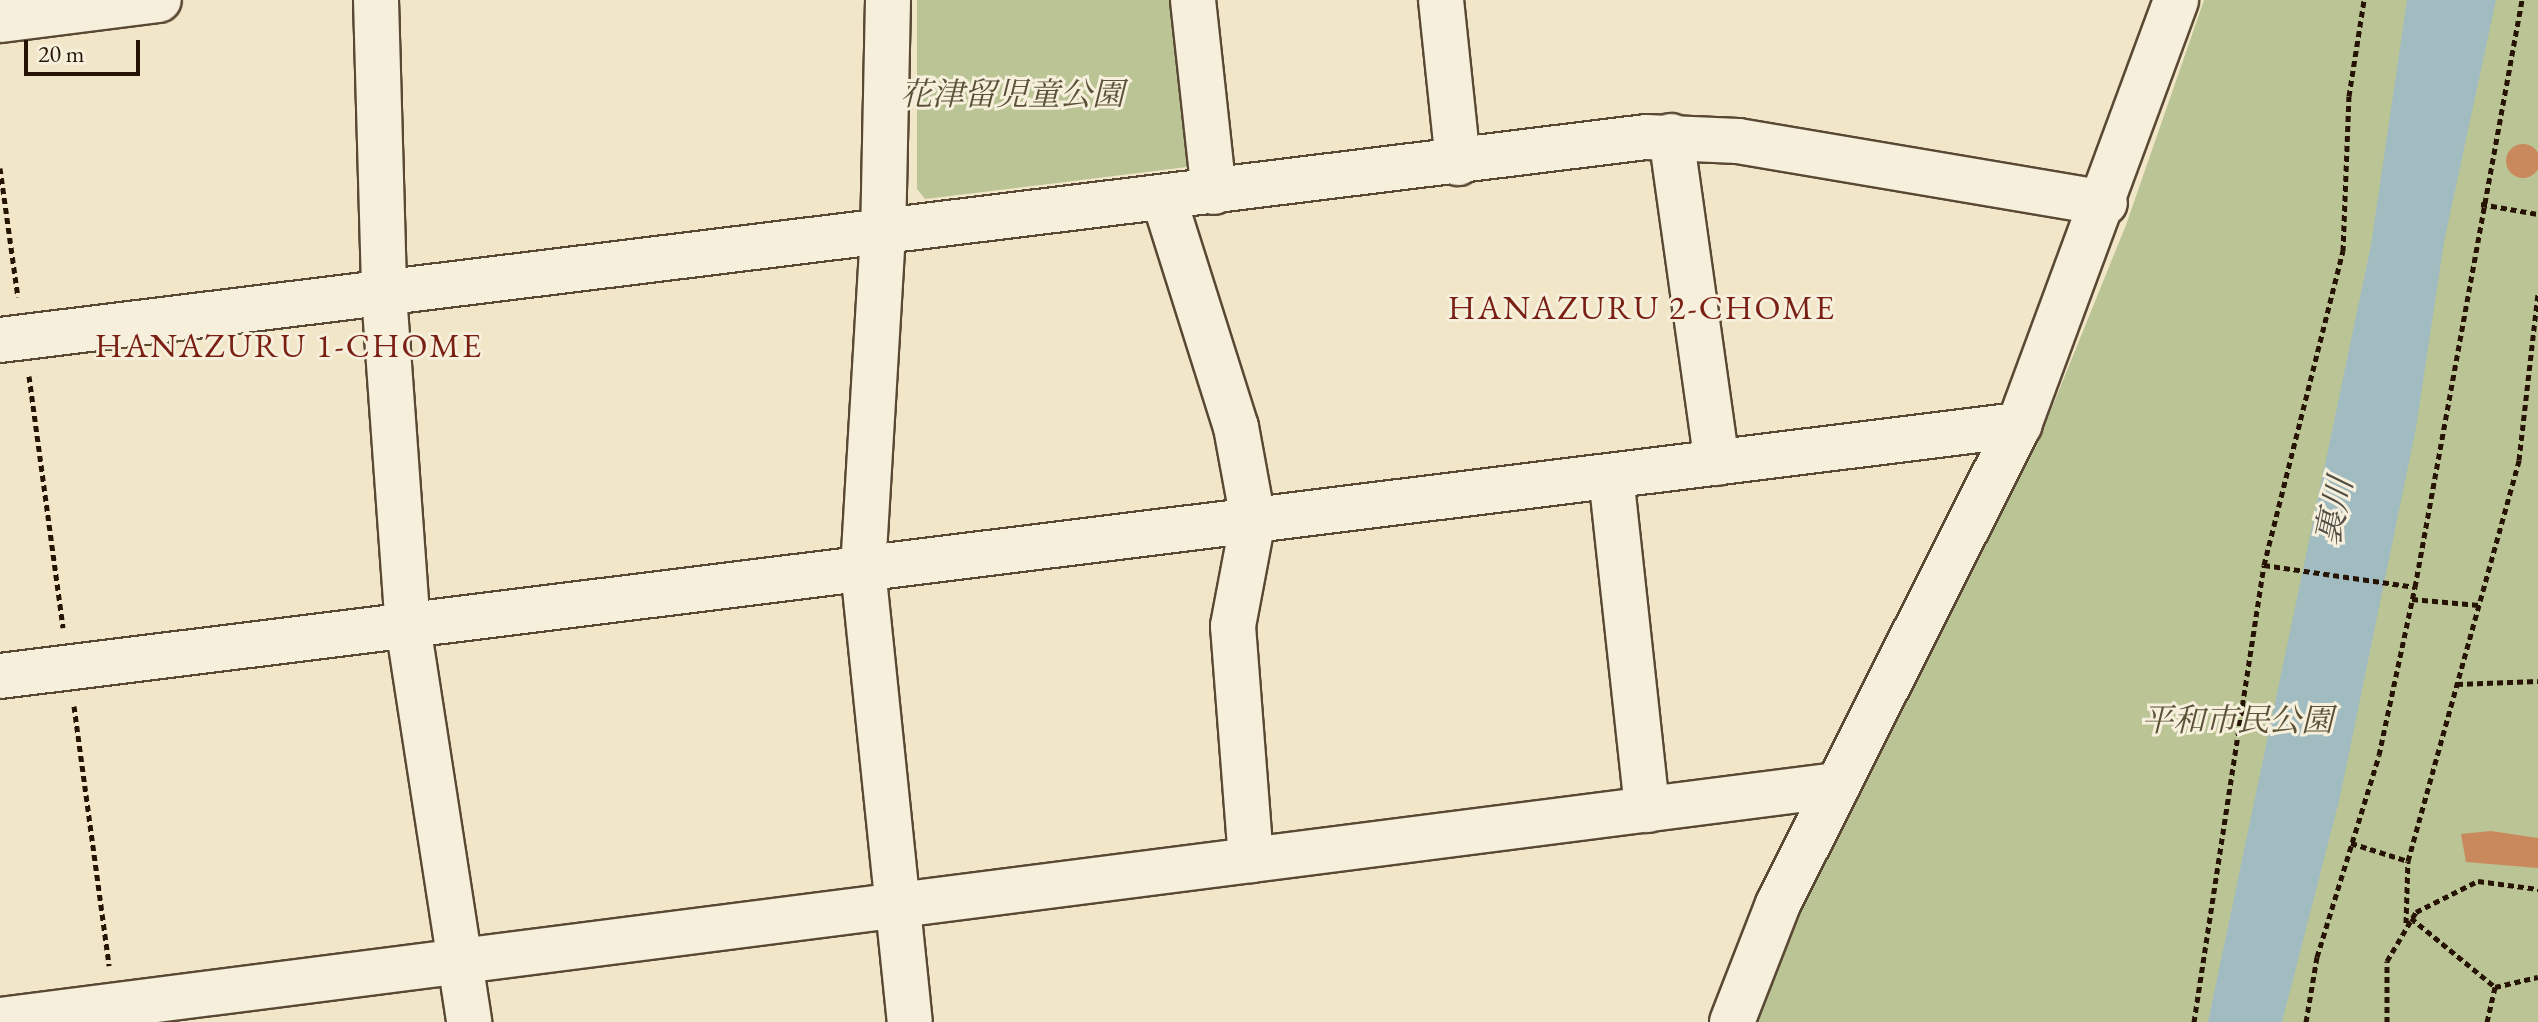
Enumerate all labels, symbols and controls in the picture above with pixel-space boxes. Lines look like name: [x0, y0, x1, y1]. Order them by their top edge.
scale bar: [28, 24, 144, 74]
text: 20 m: [38, 38, 85, 69]
park label: 花津留児童公園: [900, 75, 1124, 113]
district label: HANAZURU 2-CHOME: [1448, 288, 1836, 328]
district label: HANAZURU 1-CHOME: [95, 326, 483, 366]
water label: 裏川: [2307, 474, 2361, 548]
park label: 平和市民公園: [2141, 701, 2333, 739]

